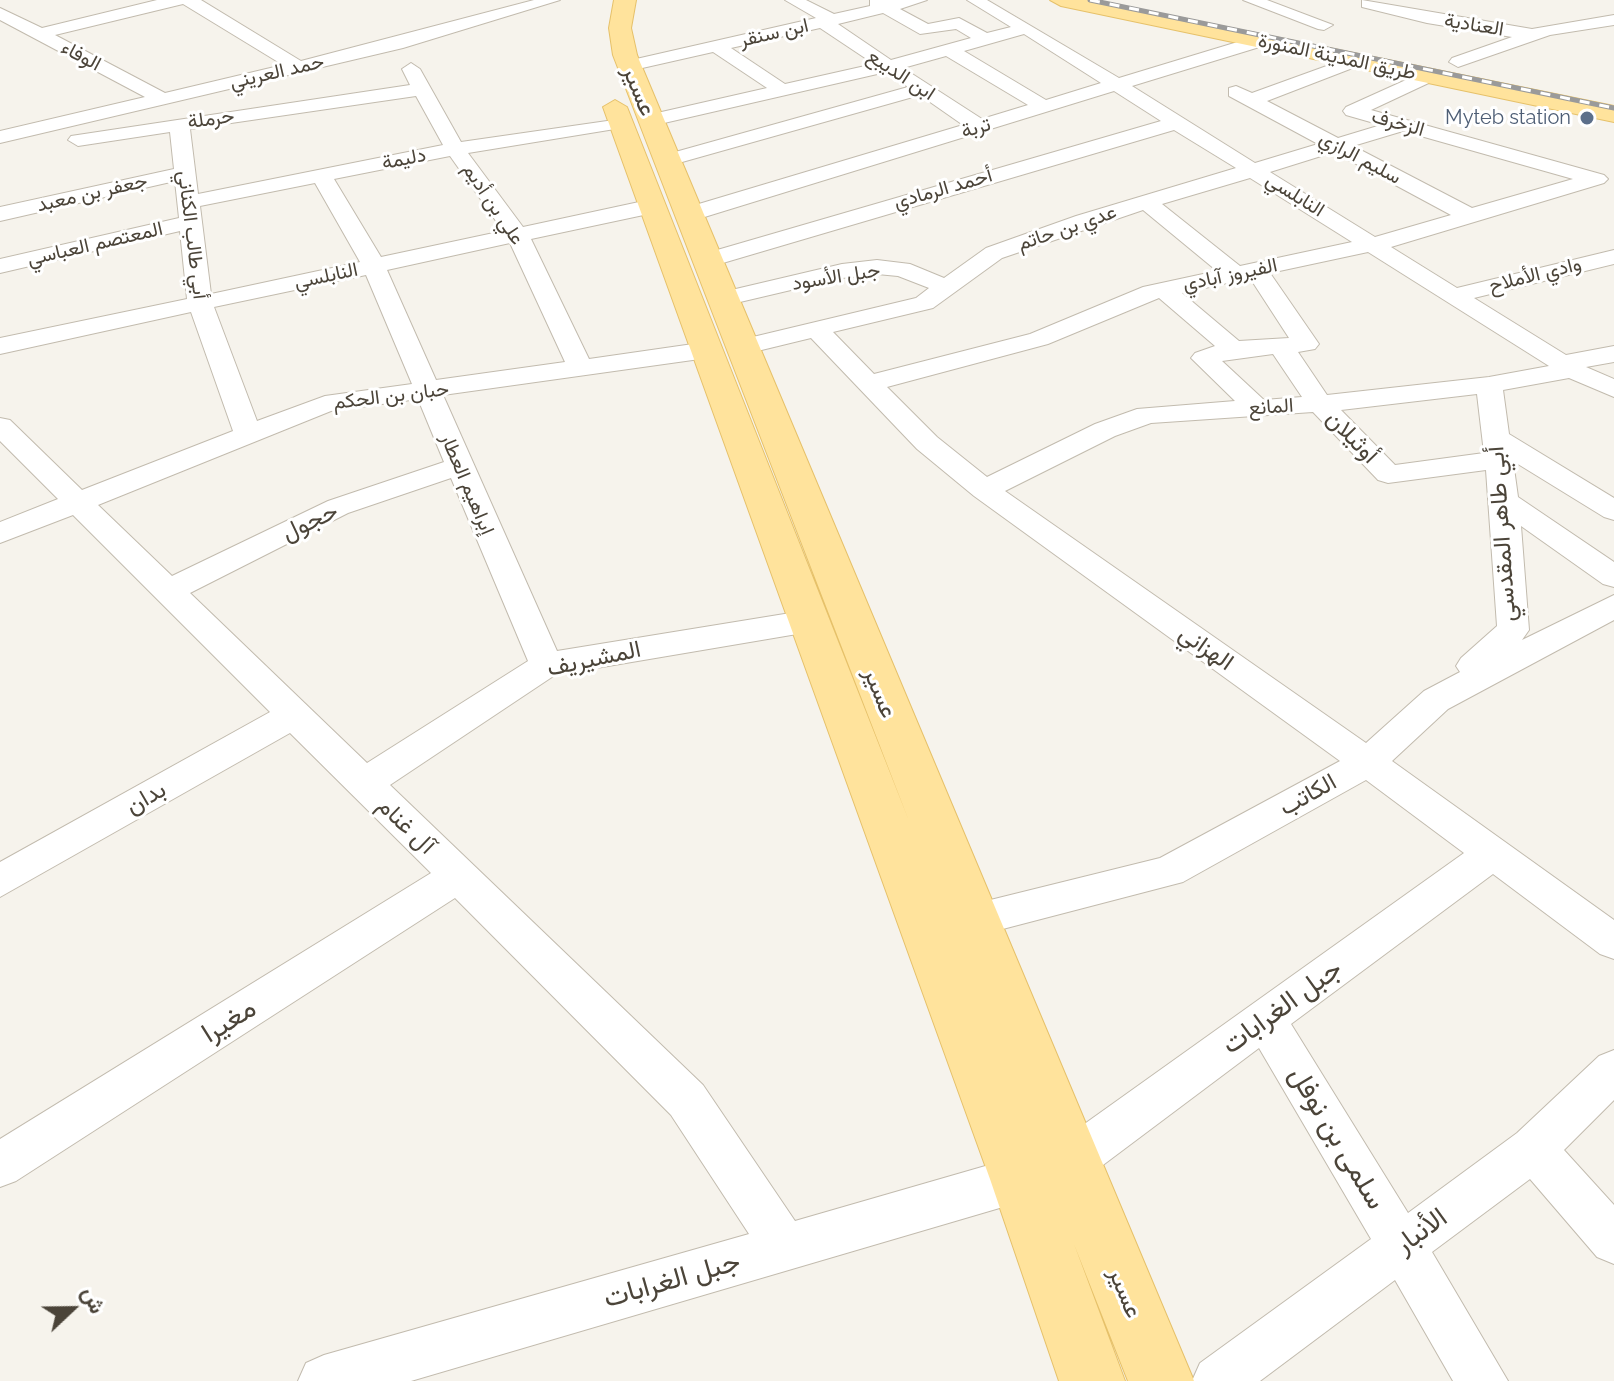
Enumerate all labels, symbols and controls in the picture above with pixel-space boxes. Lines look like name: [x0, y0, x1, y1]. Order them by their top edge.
street label: العنادية: [1442, 8, 1506, 42]
street label: ابن سنقر: [737, 13, 811, 53]
street label: طريق المدينة المنورة: [1256, 29, 1418, 85]
street label: الوفاء: [57, 36, 105, 76]
street label: ابن الديبع: [862, 44, 940, 106]
street label: حمد العريني: [227, 49, 327, 95]
street label: عسير: [616, 62, 662, 120]
street label: حرملة: [186, 104, 236, 134]
street label: الزخرف: [1369, 104, 1427, 142]
place label: Myteb station: [1445, 106, 1571, 130]
marker: Myteb station: [1578, 109, 1596, 127]
street label: تربة: [958, 112, 994, 144]
street label: سليم الرازي: [1315, 126, 1405, 190]
street label: دليمة: [380, 143, 428, 175]
street label: علي بن أديم: [457, 159, 529, 249]
street label: أحمد الرمادي: [891, 163, 995, 215]
street label: النابلسي: [1261, 168, 1329, 222]
street label: جعفر بن معبد: [34, 169, 150, 217]
street label: أبي طالب الكناني: [172, 169, 212, 301]
street label: عدي بن حاتم: [1014, 200, 1120, 256]
street label: المعتصم العباسي: [25, 217, 165, 271]
street label: وادي الأملاح: [1486, 252, 1584, 298]
street label: الفيروز آبادي: [1181, 253, 1279, 297]
street label: النابلسي: [292, 258, 360, 294]
street label: جبل الأسود: [790, 258, 882, 296]
street label: حبان بن الحكم: [332, 377, 450, 415]
street label: المانع: [1248, 393, 1294, 421]
street label: أوثيلان: [1320, 404, 1384, 470]
street label: إبراهيم العطار: [435, 430, 499, 538]
street label: أبي طاهر المقدسي: [1481, 445, 1523, 623]
street label: حجول: [277, 497, 343, 547]
street label: الهزاني: [1173, 619, 1239, 677]
street label: المشيريف: [545, 635, 643, 683]
street label: عسير: [857, 664, 903, 722]
street label: الكاتب: [1274, 768, 1342, 822]
street label: بدان: [121, 775, 171, 821]
street label: آل غنام: [371, 791, 441, 861]
street label: جبل الغرابات: [1215, 952, 1349, 1062]
street label: مغيرا: [196, 992, 262, 1050]
street label: سلمى بن نوفل: [1281, 1061, 1393, 1215]
street label: الأنبار: [1388, 1201, 1454, 1261]
street label: جبل الغرابات: [600, 1244, 744, 1316]
street label: عسير: [1102, 1264, 1148, 1322]
north arrow: [32, 1269, 112, 1349]
text: ش: [77, 1283, 111, 1317]

